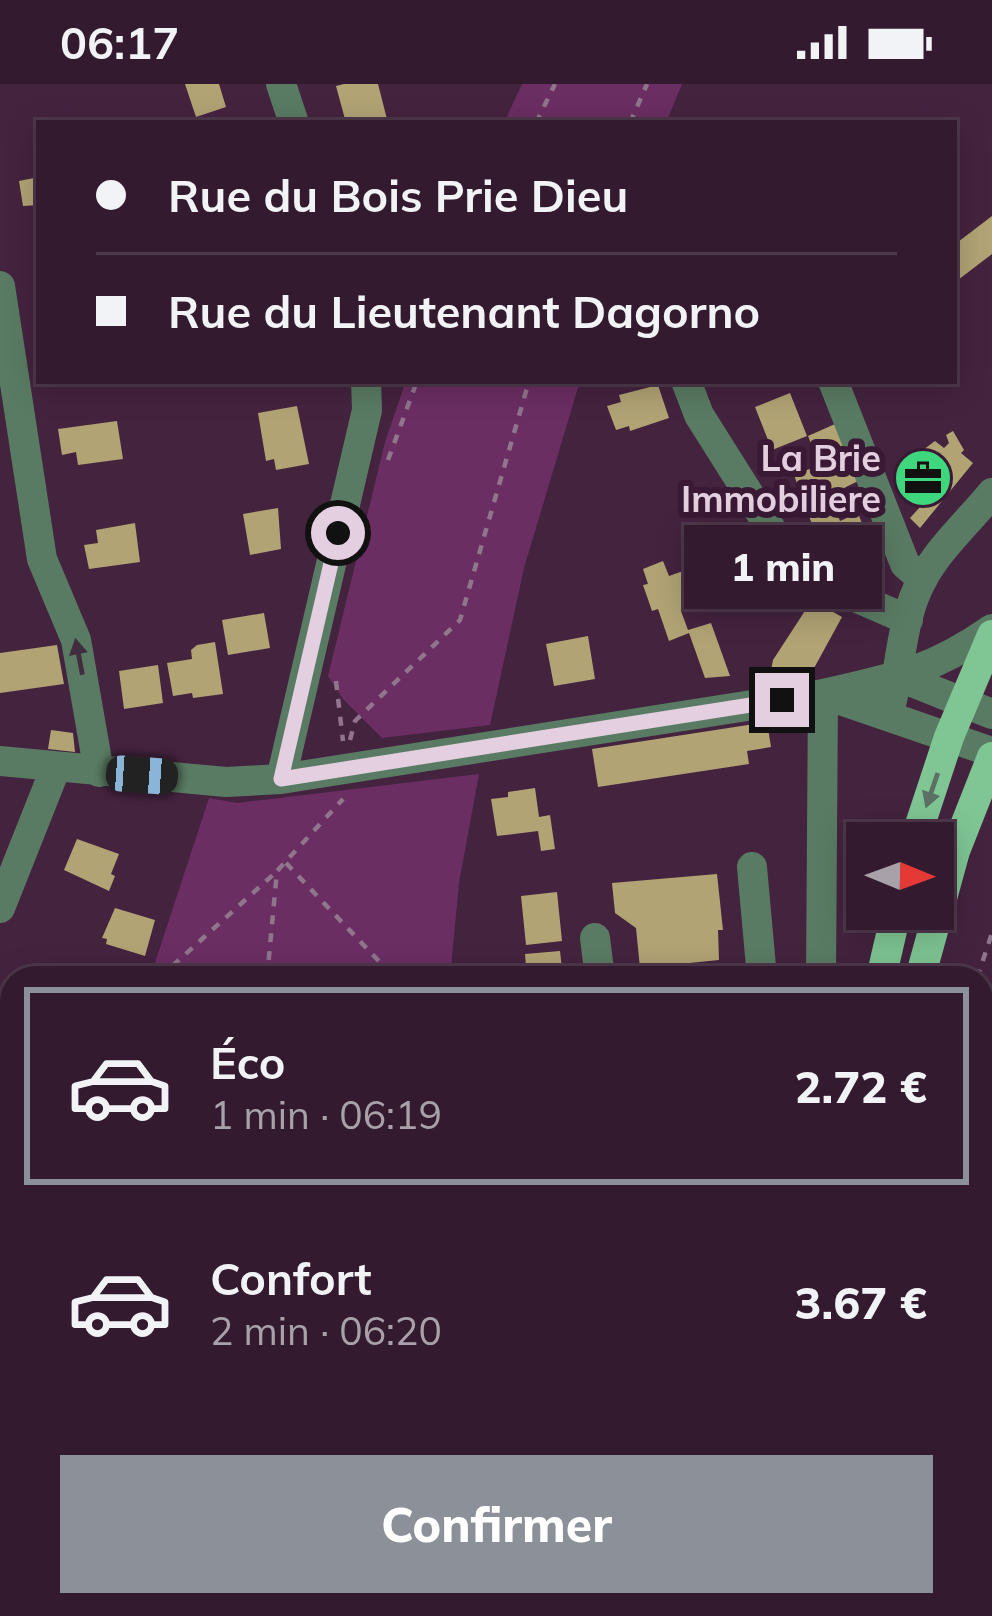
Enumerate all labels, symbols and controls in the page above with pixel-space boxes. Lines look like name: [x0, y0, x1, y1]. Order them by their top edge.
text: 06:17: [60, 14, 179, 70]
text: Rue du Bois Prie Dieu: [168, 167, 628, 223]
text: Rue du Lieutenant Dagorno: [168, 283, 760, 339]
place label: La Brie Immobiliere: [681, 435, 881, 521]
office icon: La Brie Immobiliere: [892, 447, 954, 509]
route start: [311, 506, 365, 560]
callout: 1 min: [683, 526, 881, 610]
text: 1 min: [731, 542, 835, 591]
one-way arrow: [68, 637, 87, 675]
route end: [755, 673, 809, 727]
car: [105, 755, 179, 795]
one-way arrow: [921, 772, 940, 809]
north arrow: [846, 822, 954, 930]
map controls: [846, 822, 954, 930]
icon: car: [66, 1032, 174, 1140]
text: Éco: [210, 1034, 286, 1090]
text: 2.72 €: [795, 1058, 927, 1114]
text: 1 min · 06:19: [210, 1090, 442, 1139]
icon: car: [66, 1248, 174, 1356]
text: Confort: [210, 1250, 372, 1306]
text: 3.67 €: [795, 1274, 927, 1330]
text: 2 min · 06:20: [210, 1306, 442, 1355]
button: Confirmer: [60, 1455, 933, 1593]

